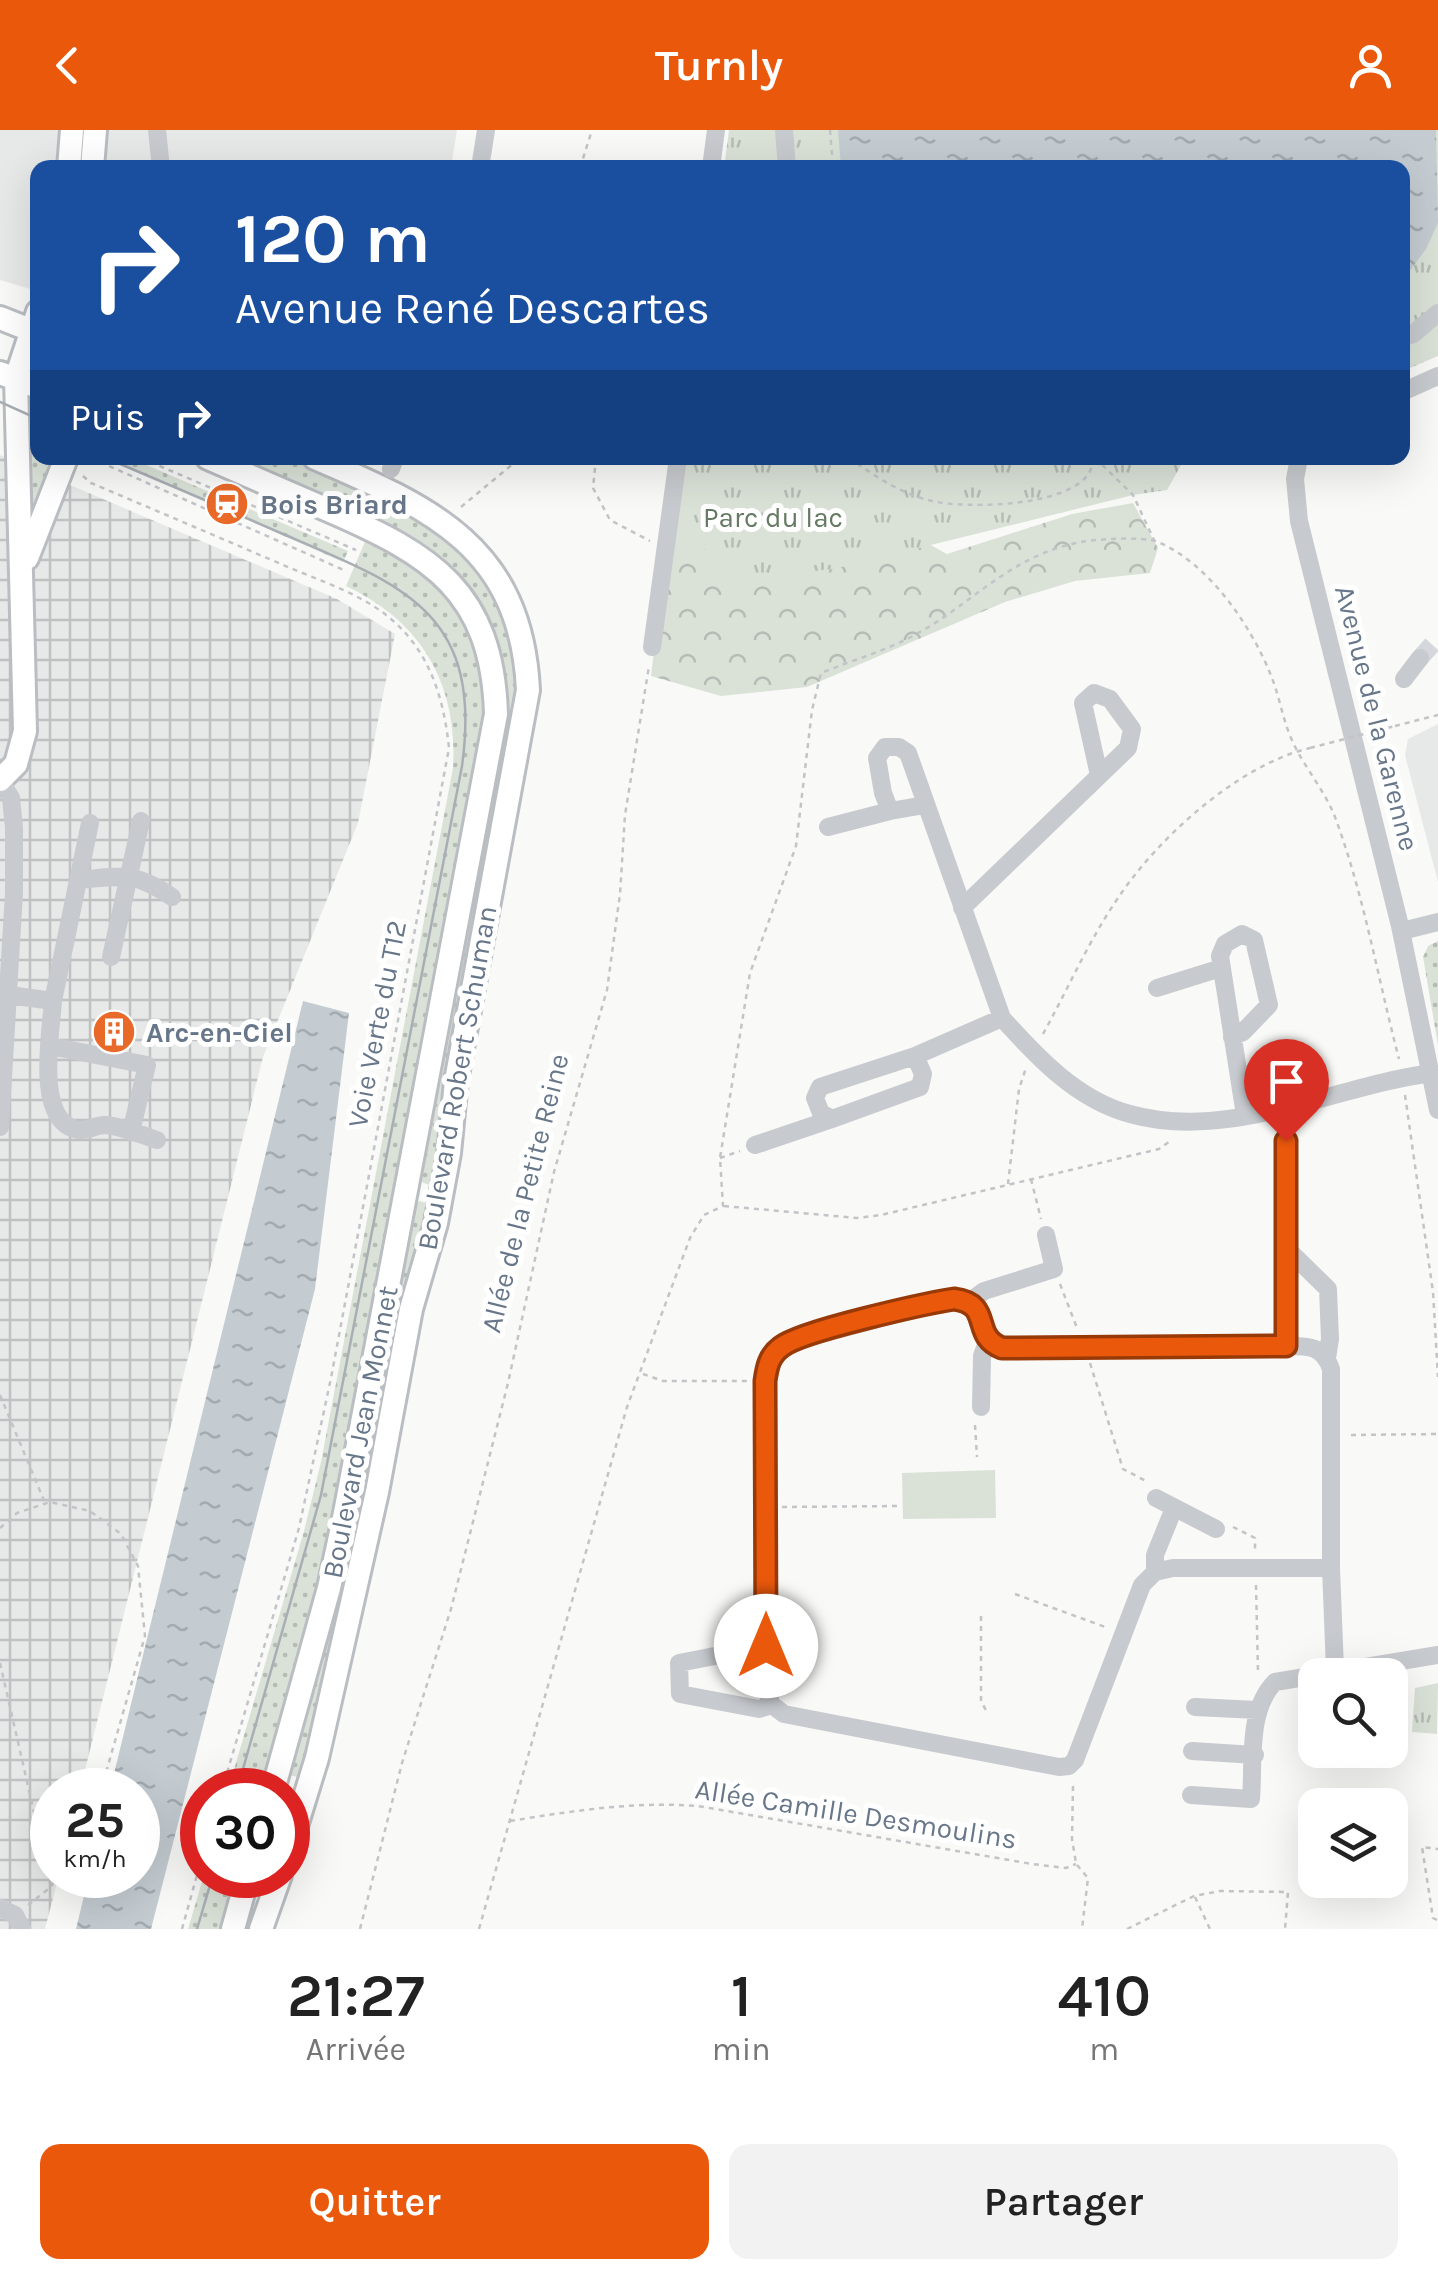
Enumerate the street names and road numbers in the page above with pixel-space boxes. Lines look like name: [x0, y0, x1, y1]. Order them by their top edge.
street label: Avenue de la Garenne: [1328, 582, 1426, 854]
street label: Boulevard Robert Schuman: [410, 903, 504, 1253]
street label: Voie Verte du T12: [341, 918, 413, 1130]
street label: Allée de la Petite Reine: [474, 1050, 576, 1336]
street label: Boulevard Jean Monnet: [315, 1283, 405, 1581]
street label: Allée Camille Desmoulins: [693, 1772, 1019, 1856]

